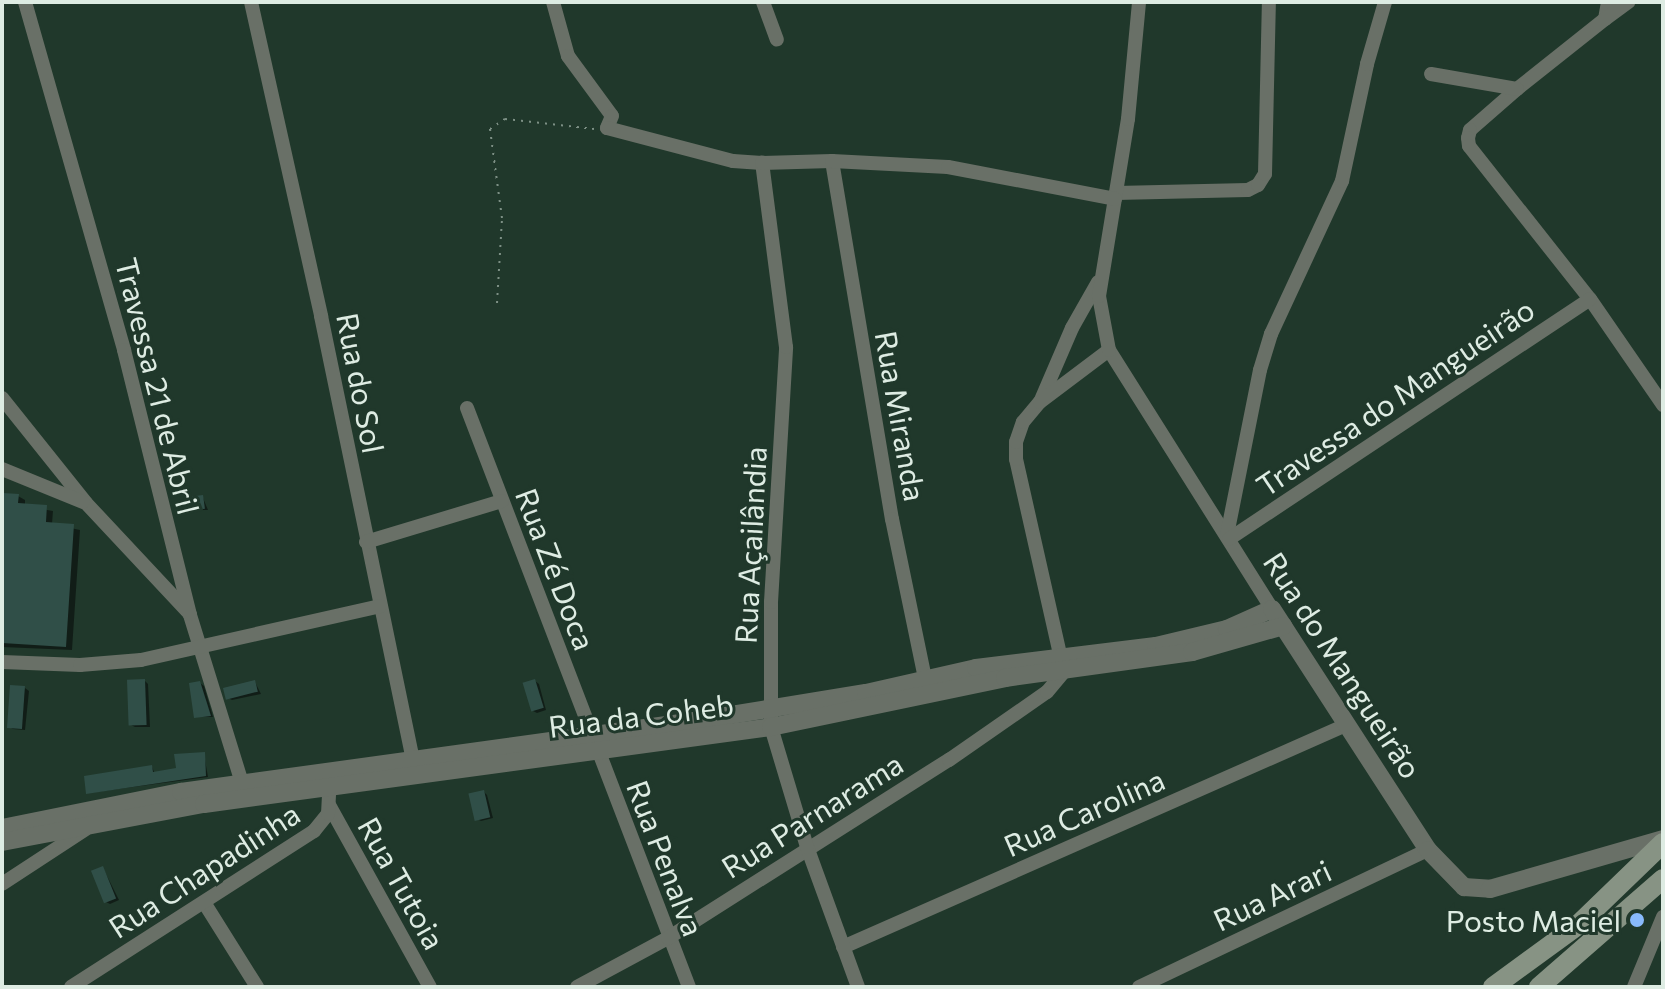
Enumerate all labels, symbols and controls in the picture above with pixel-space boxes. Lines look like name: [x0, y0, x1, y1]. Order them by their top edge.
street label: Travessa 21 de Abril: [109, 254, 207, 518]
street label: Travessa do Mangueirão: [1249, 291, 1541, 503]
street label: Rua do Sol: [330, 310, 392, 456]
street label: Rua Miranda: [868, 328, 934, 504]
street label: Rua Açailândia: [727, 445, 773, 645]
street label: Rua Zé Doca: [509, 483, 603, 655]
street label: Rua do Mangueirão: [1257, 545, 1429, 785]
street label: Rua da Coheb: [546, 686, 736, 744]
street label: Rua Parnarama: [715, 745, 909, 885]
street label: Rua Carolina: [998, 761, 1170, 863]
street label: Rua Penalva: [620, 775, 712, 941]
street label: Rua Chapadinha: [102, 795, 306, 945]
street label: Rua Tutoia: [351, 811, 453, 955]
street label: Rua Arari: [1207, 852, 1337, 938]
place label: Posto Maciel: [1446, 902, 1621, 938]
marker: Posto Maciel: [1628, 911, 1646, 929]

